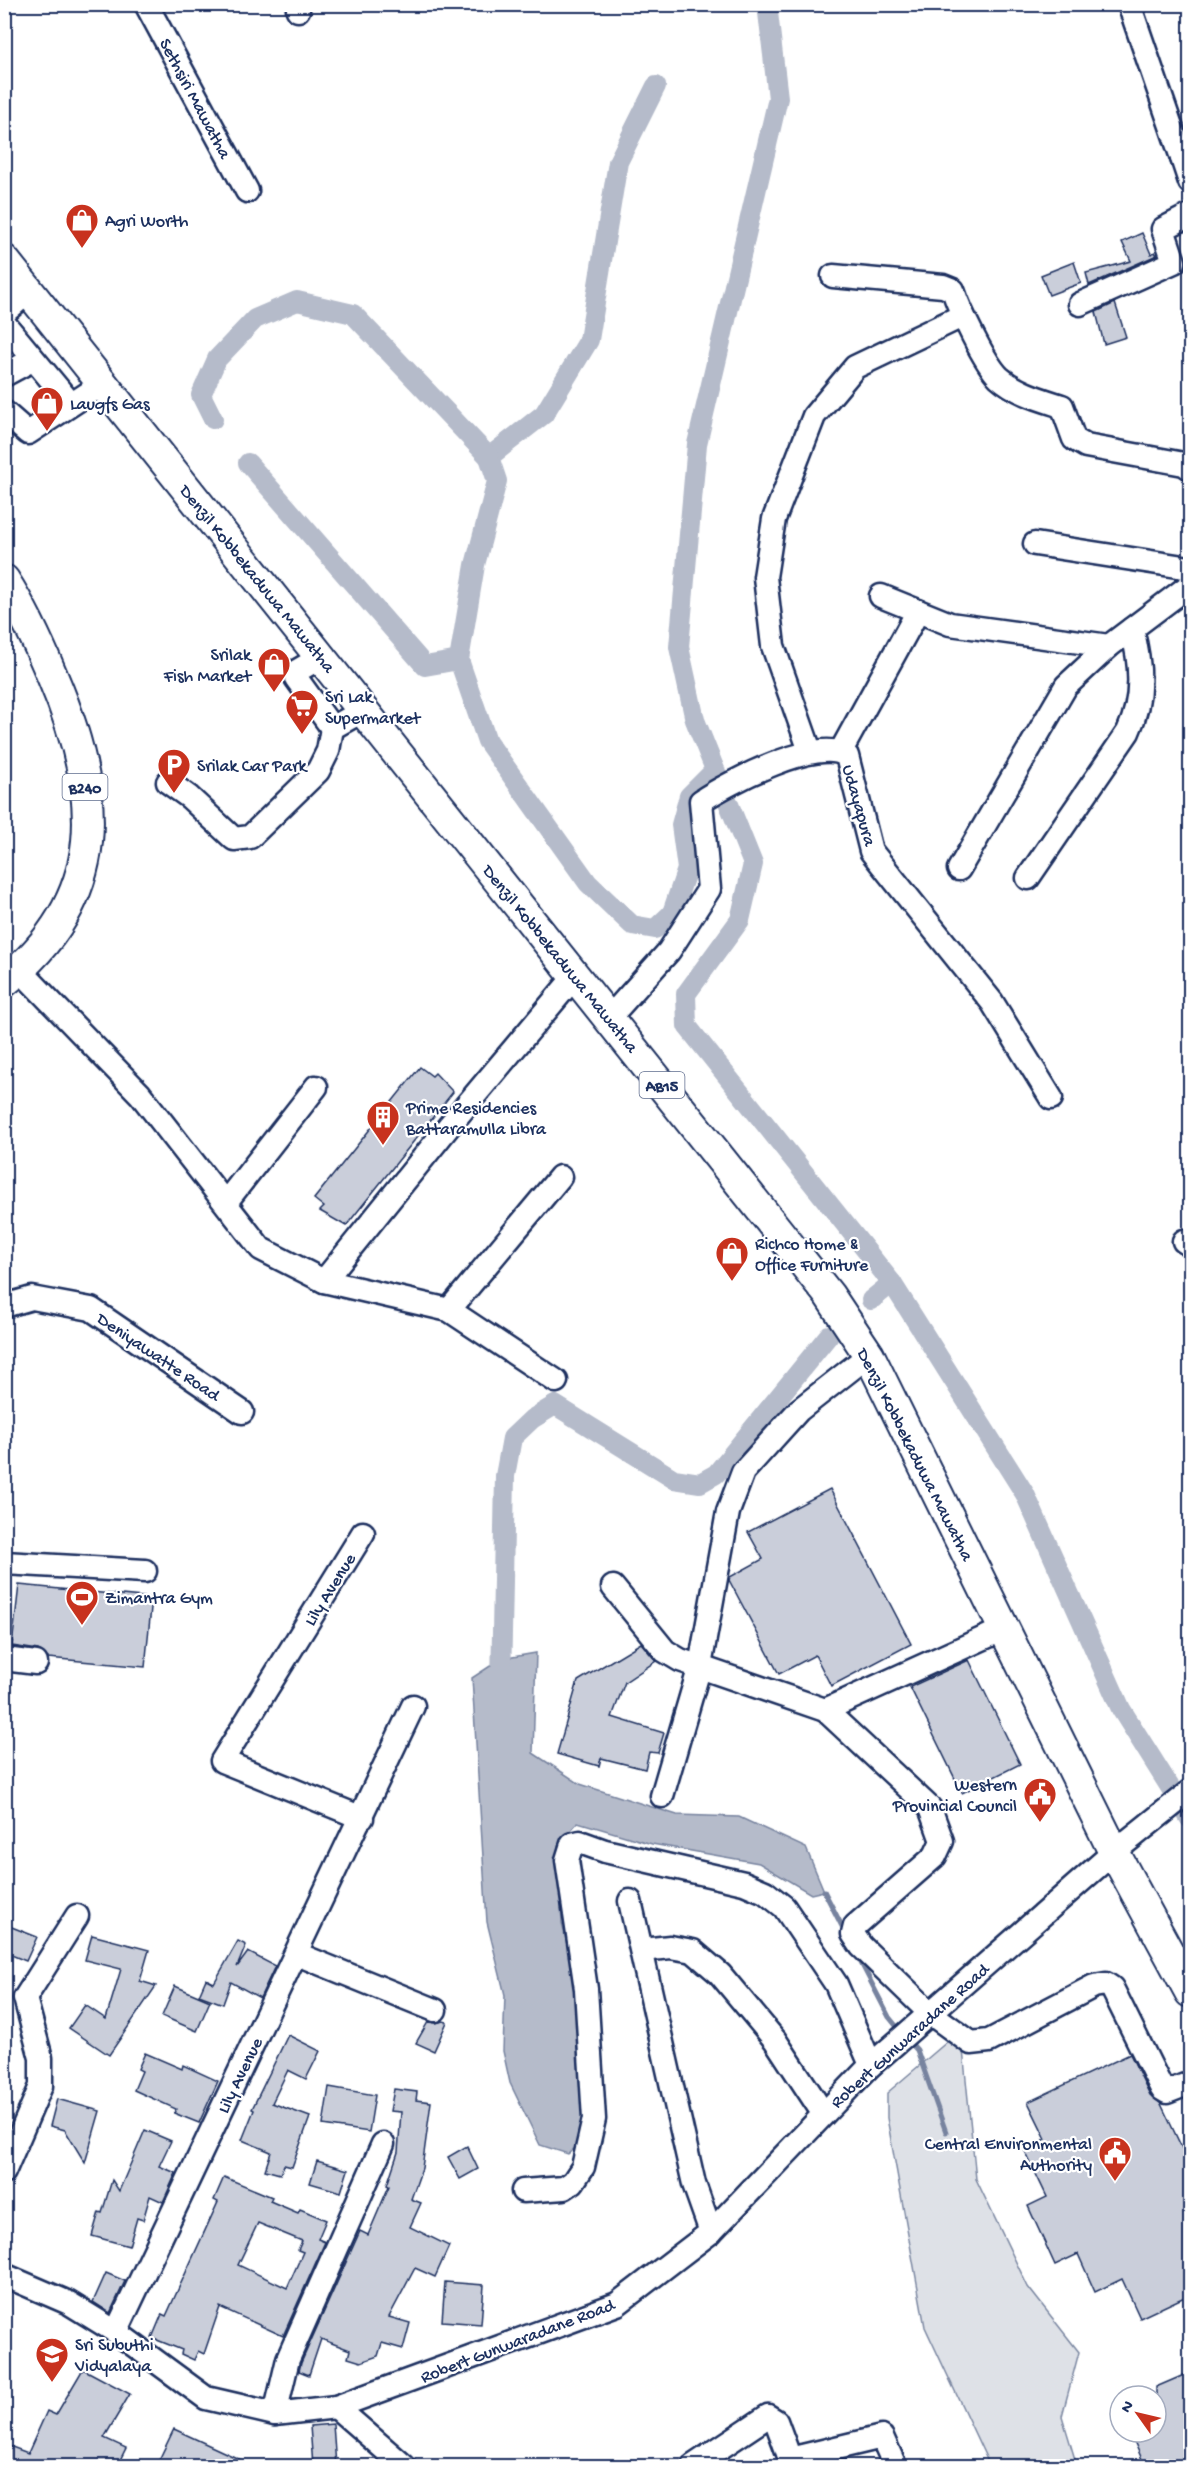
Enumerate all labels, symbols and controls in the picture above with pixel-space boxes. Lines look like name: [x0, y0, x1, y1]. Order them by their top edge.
street label: Sethsiri Mawatha: [153, 35, 235, 164]
shop icon: Agri Worth: [64, 202, 100, 249]
place label: Agri Worth: [105, 212, 189, 233]
shop icon: Laugfs Gas: [29, 385, 65, 432]
place label: Laugfs Gas: [70, 395, 151, 416]
street label: Denzil Kobbekaduwa Mawatha: [173, 481, 339, 679]
place label: Srilak Fish Market: [163, 646, 253, 688]
shop icon: Srilak Fish Market: [256, 646, 292, 693]
supermarket icon: Sri Lak Supermarket: [284, 688, 320, 735]
place label: Sri Lak Supermarket: [325, 688, 422, 730]
parking icon: Srilak Car Park: [156, 747, 192, 794]
place label: Srilak Car Park: [197, 757, 309, 778]
street label: Udayapura: [836, 763, 879, 850]
road number: B240: [62, 774, 107, 800]
street label: Denzil Kobbekaduwa Mawatha: [476, 861, 642, 1059]
road number: AB15: [640, 1072, 684, 1098]
building icon: Prime Residencies Battaramulla Libra: [365, 1099, 401, 1146]
place label: Prime Residencies Battaramulla Libra: [405, 1099, 547, 1141]
shop icon: Richco Home & Office Furniture: [714, 1235, 750, 1282]
place label: Richco Home & Office Furniture: [755, 1235, 869, 1277]
street label: Deniyawatte Road: [91, 1309, 224, 1408]
street label: Denzil Kobbekaduwa Mawatha: [850, 1344, 977, 1566]
street label: Lily Avenue: [301, 1550, 362, 1631]
sports icon: Zimantra Gym: [64, 1579, 100, 1626]
place label: Zimantra Gym: [105, 1589, 213, 1610]
place label: Western Provincial Council: [892, 1776, 1017, 1818]
public building icon: Western Provincial Council: [1022, 1776, 1058, 1823]
street label: Robert Gunwaradane Road: [827, 1959, 995, 2114]
street label: Lily Avenue: [214, 2034, 269, 2117]
place label: Central Environmental Authority: [925, 2135, 1092, 2177]
public building icon: Central Environmental Authority: [1097, 2135, 1133, 2182]
street label: Robert Gunwaradane Road: [418, 2295, 619, 2389]
school or university icon: Sri Subuthi Vidyalaya: [34, 2336, 70, 2383]
place label: Sri Subuthi Vidyalaya: [74, 2336, 154, 2378]
north arrow: [1108, 2384, 1168, 2444]
text: N: [1118, 2397, 1140, 2417]

